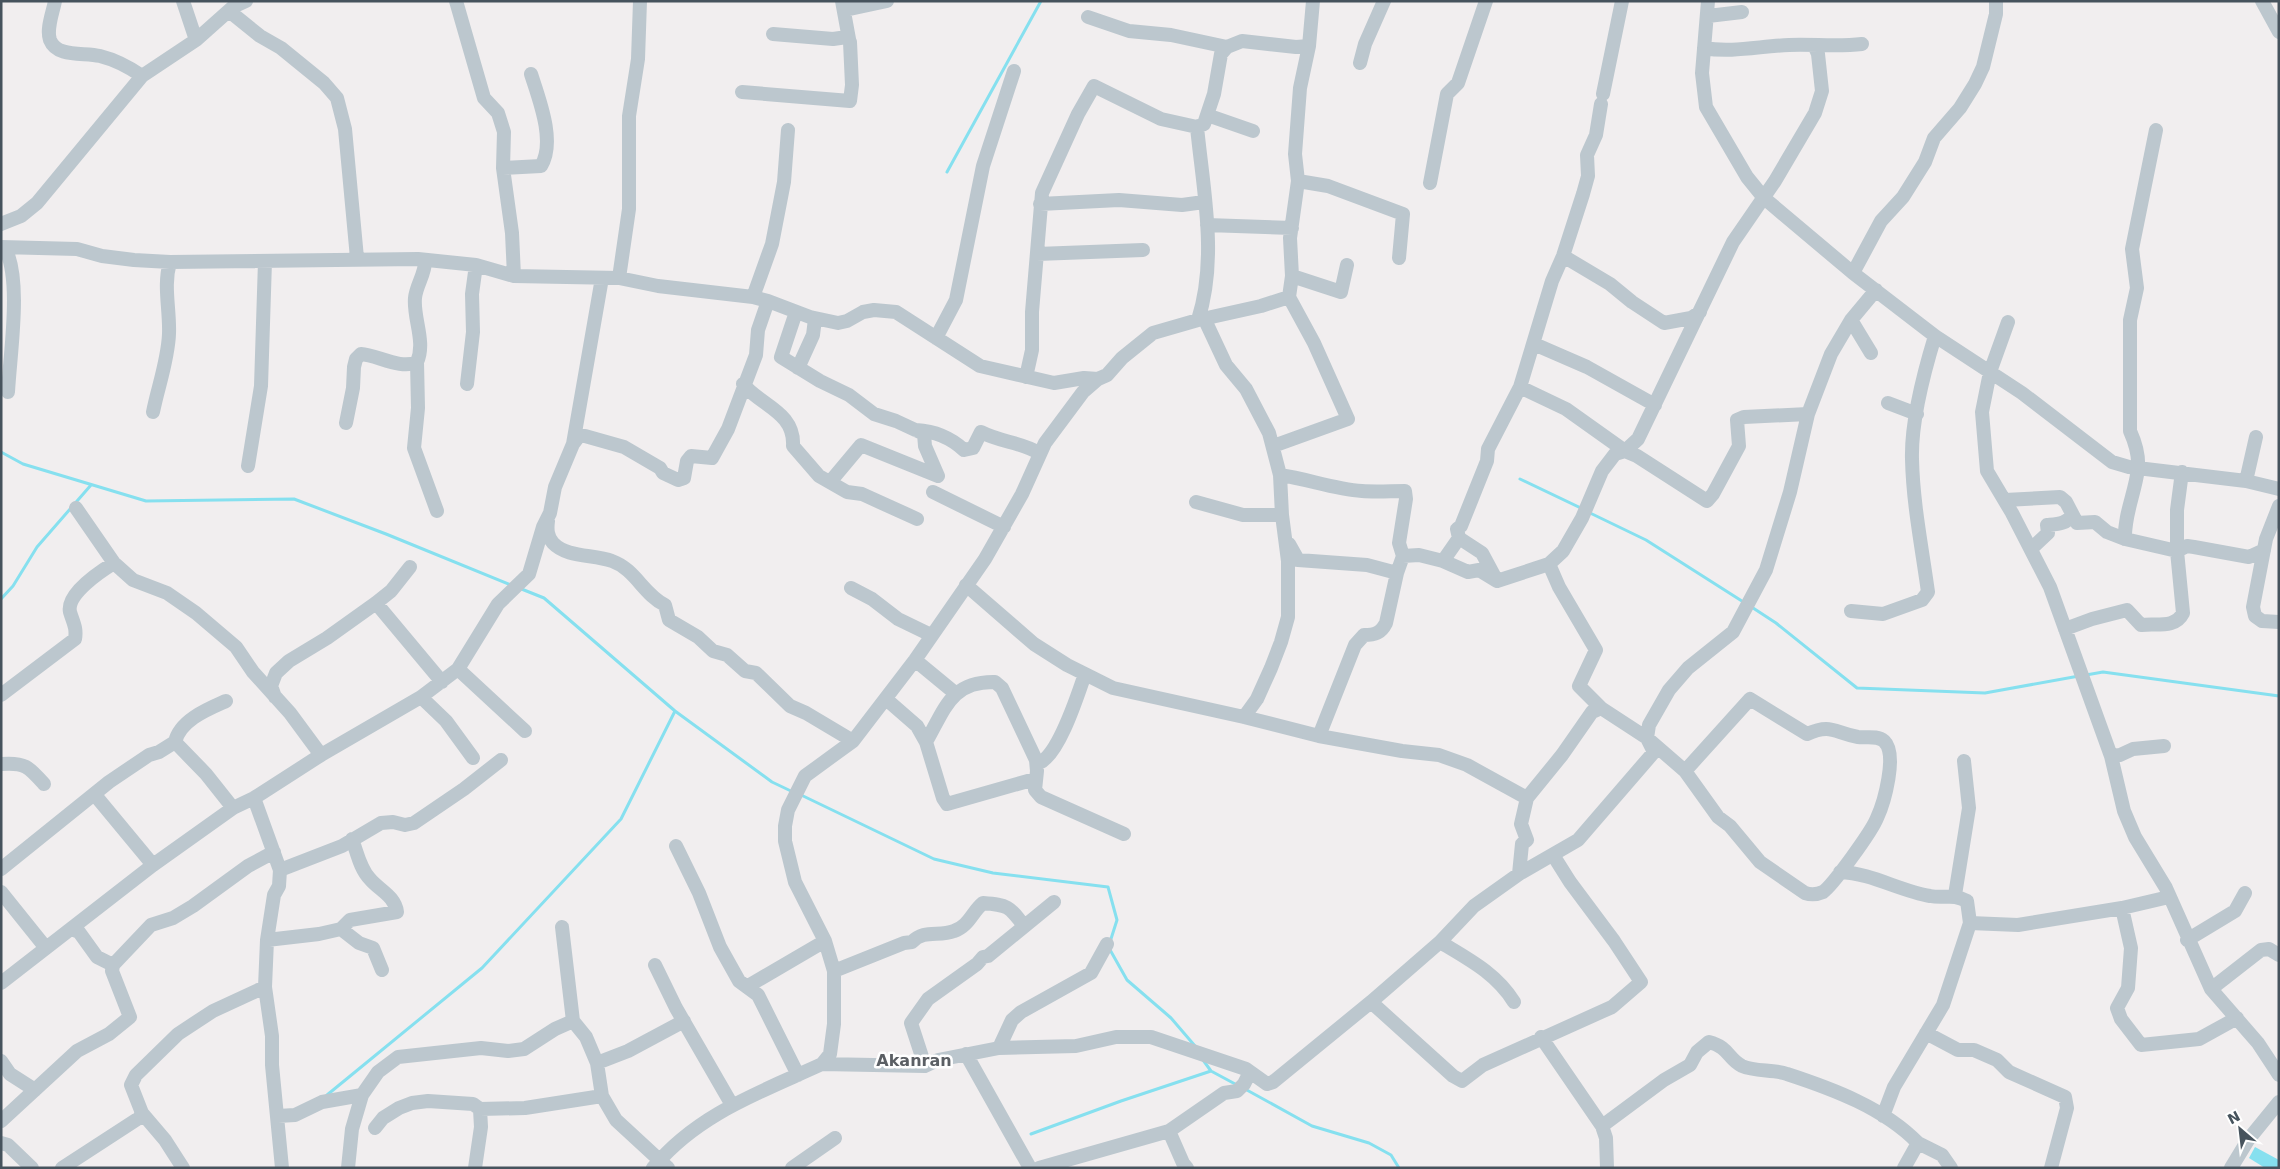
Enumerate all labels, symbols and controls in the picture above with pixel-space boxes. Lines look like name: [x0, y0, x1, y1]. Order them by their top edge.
district label: Akanran: [876, 1051, 952, 1070]
north arrow: [2215, 1104, 2265, 1154]
text: N: [2225, 1108, 2243, 1127]

